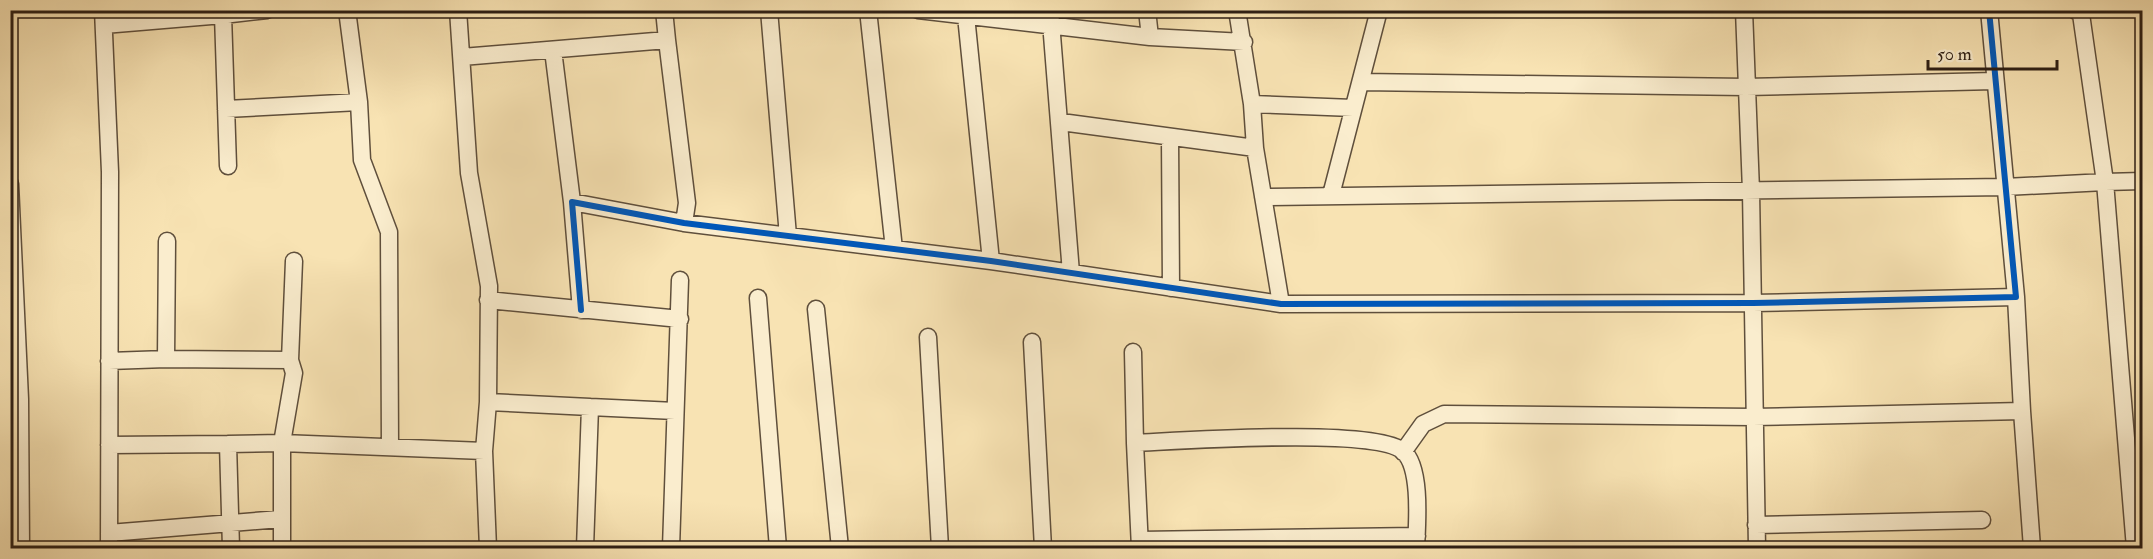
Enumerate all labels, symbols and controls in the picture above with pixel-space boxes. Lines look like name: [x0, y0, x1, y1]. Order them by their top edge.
scale bar: [1928, 33, 2057, 71]
text: 50 m: [1937, 43, 1972, 66]

